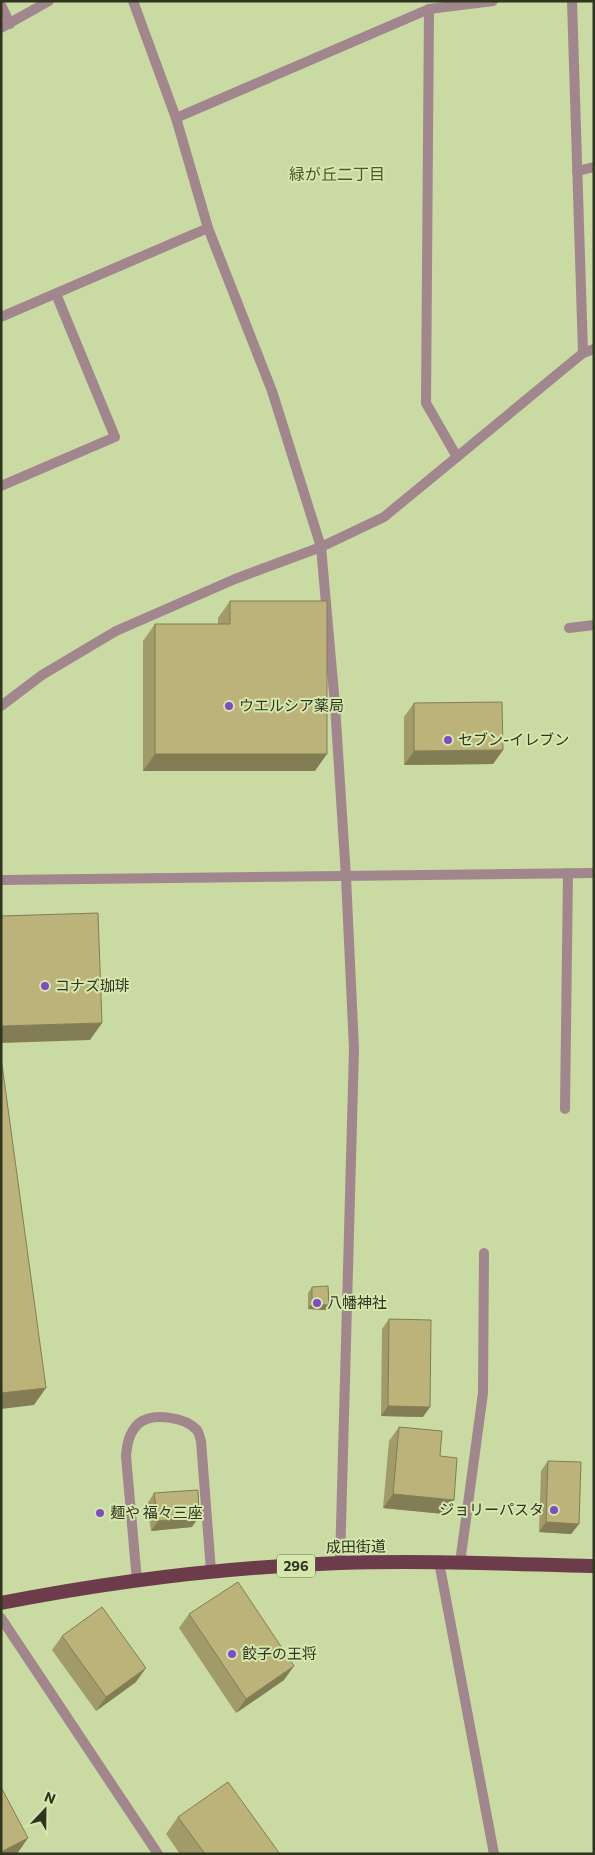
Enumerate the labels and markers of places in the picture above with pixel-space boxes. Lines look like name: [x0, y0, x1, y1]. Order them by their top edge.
place label: ウエルシア薬局: [239, 696, 344, 714]
marker: ウエルシア薬局: [223, 700, 235, 712]
place label: セブン-イレブン: [458, 730, 569, 748]
marker: セブン-イレブン: [442, 734, 454, 746]
place label: コナズ珈琲: [55, 976, 130, 994]
marker: コナズ珈琲: [39, 980, 51, 992]
place label: 八幡神社: [327, 1293, 387, 1311]
marker: 八幡神社: [311, 1297, 323, 1309]
place label: ジョリーパスタ: [439, 1500, 544, 1518]
place label: 麺や 福々三座: [110, 1503, 203, 1521]
marker: ジョリーパスタ: [548, 1504, 560, 1516]
marker: 麺や 福々三座: [94, 1507, 106, 1519]
place label: 餃子の王将: [242, 1644, 317, 1662]
marker: 餃子の王将: [226, 1648, 238, 1660]

